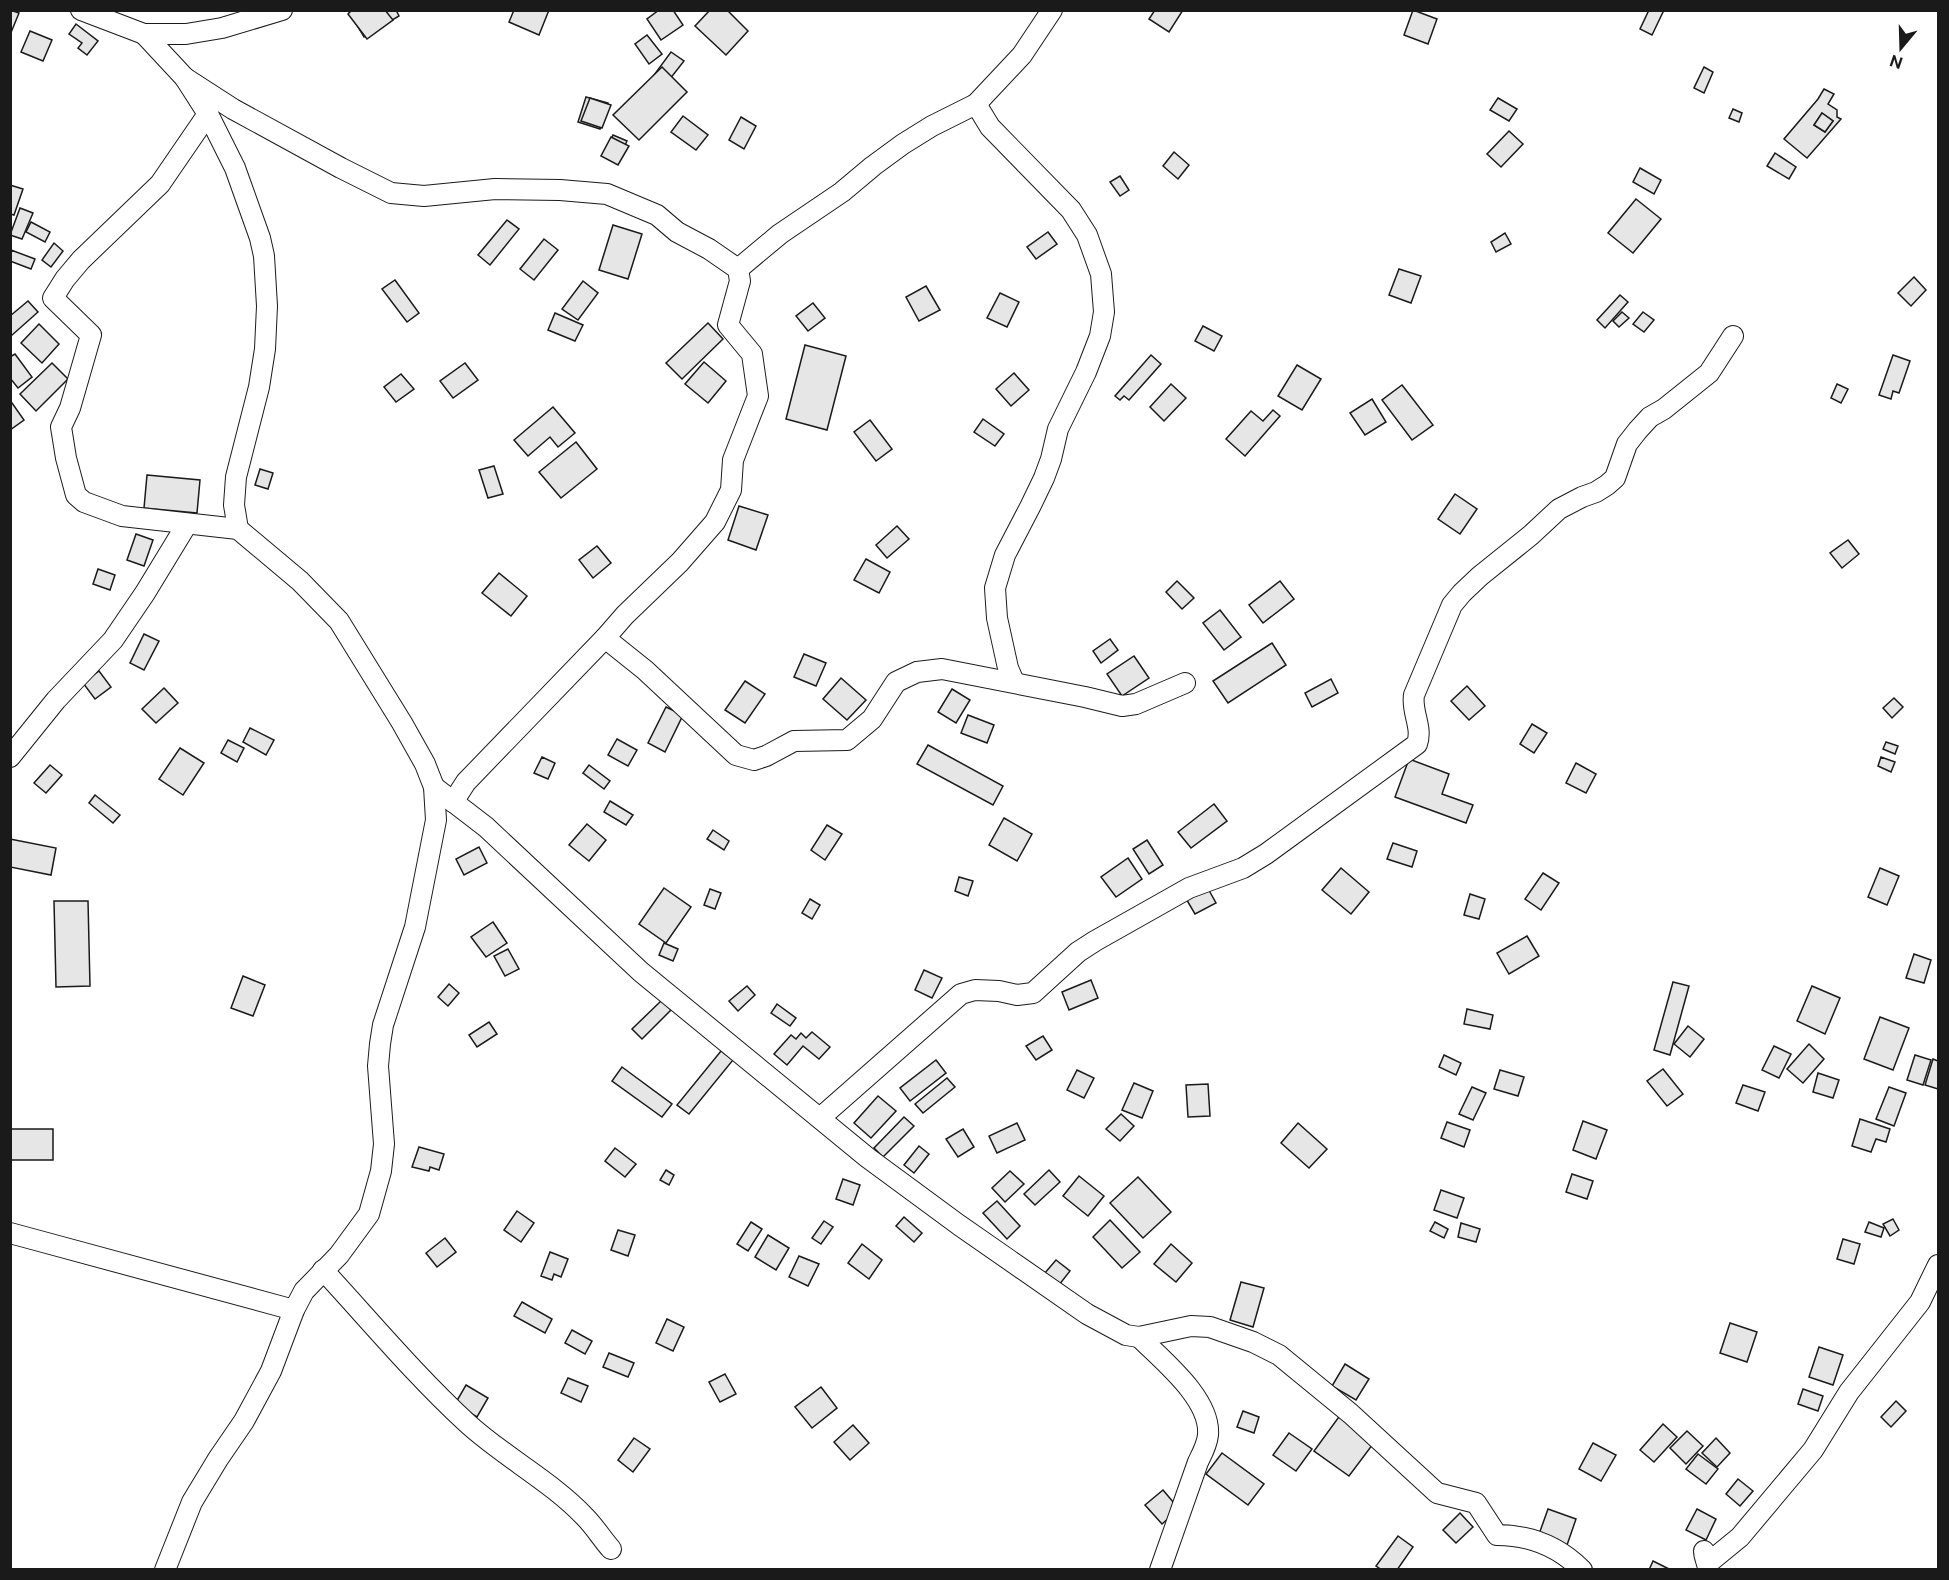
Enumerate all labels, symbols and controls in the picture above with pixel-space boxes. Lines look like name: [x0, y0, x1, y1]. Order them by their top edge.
north arrow: [1871, 18, 1931, 78]
text: N: [1887, 51, 1905, 73]

